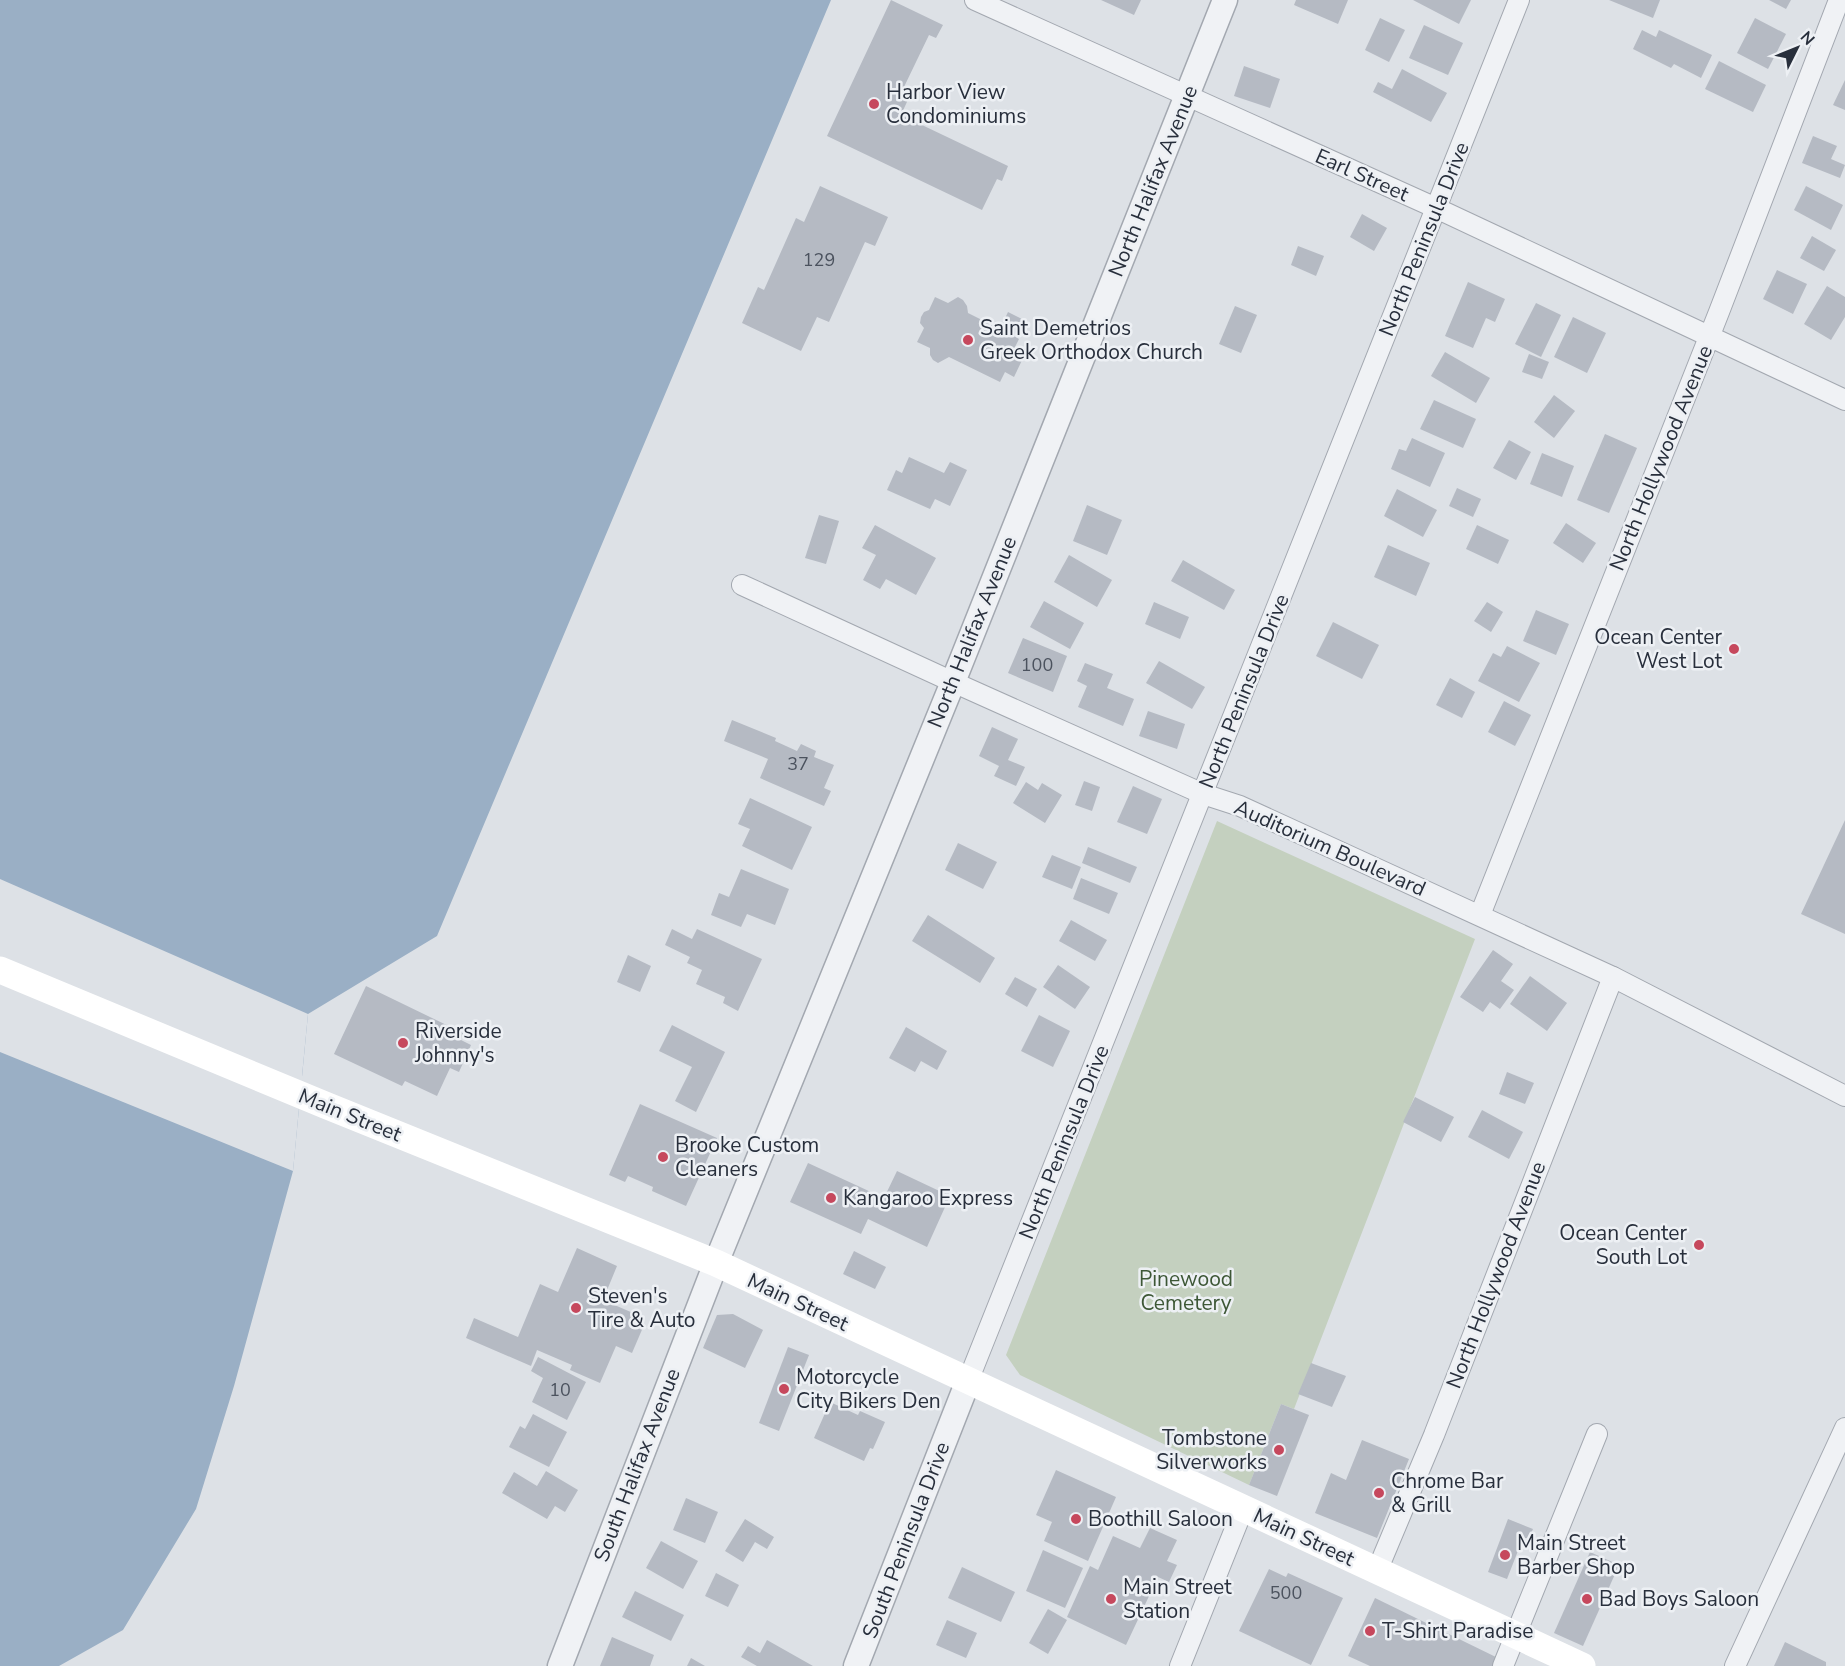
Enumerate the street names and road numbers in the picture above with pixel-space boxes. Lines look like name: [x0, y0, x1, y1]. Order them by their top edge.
street label: North Halifax Avenue: [1102, 81, 1204, 281]
street label: North Peninsula Drive: [1372, 138, 1476, 340]
street label: Earl Street: [1311, 142, 1414, 208]
street label: North Hollywood Avenue: [1603, 341, 1719, 575]
street label: North Halifax Avenue: [921, 532, 1023, 732]
street label: North Peninsula Drive: [1192, 590, 1296, 792]
street label: Auditorium Boulevard: [1230, 793, 1430, 903]
street label: North Peninsula Drive: [1012, 1041, 1116, 1243]
street label: Main Street: [294, 1082, 406, 1149]
street label: North Hollywood Avenue: [1440, 1158, 1552, 1392]
street label: Main Street: [743, 1266, 854, 1338]
street label: South Halifax Avenue: [587, 1364, 687, 1566]
street label: South Peninsula Drive: [856, 1438, 956, 1642]
street label: Main Street: [1249, 1501, 1360, 1573]

